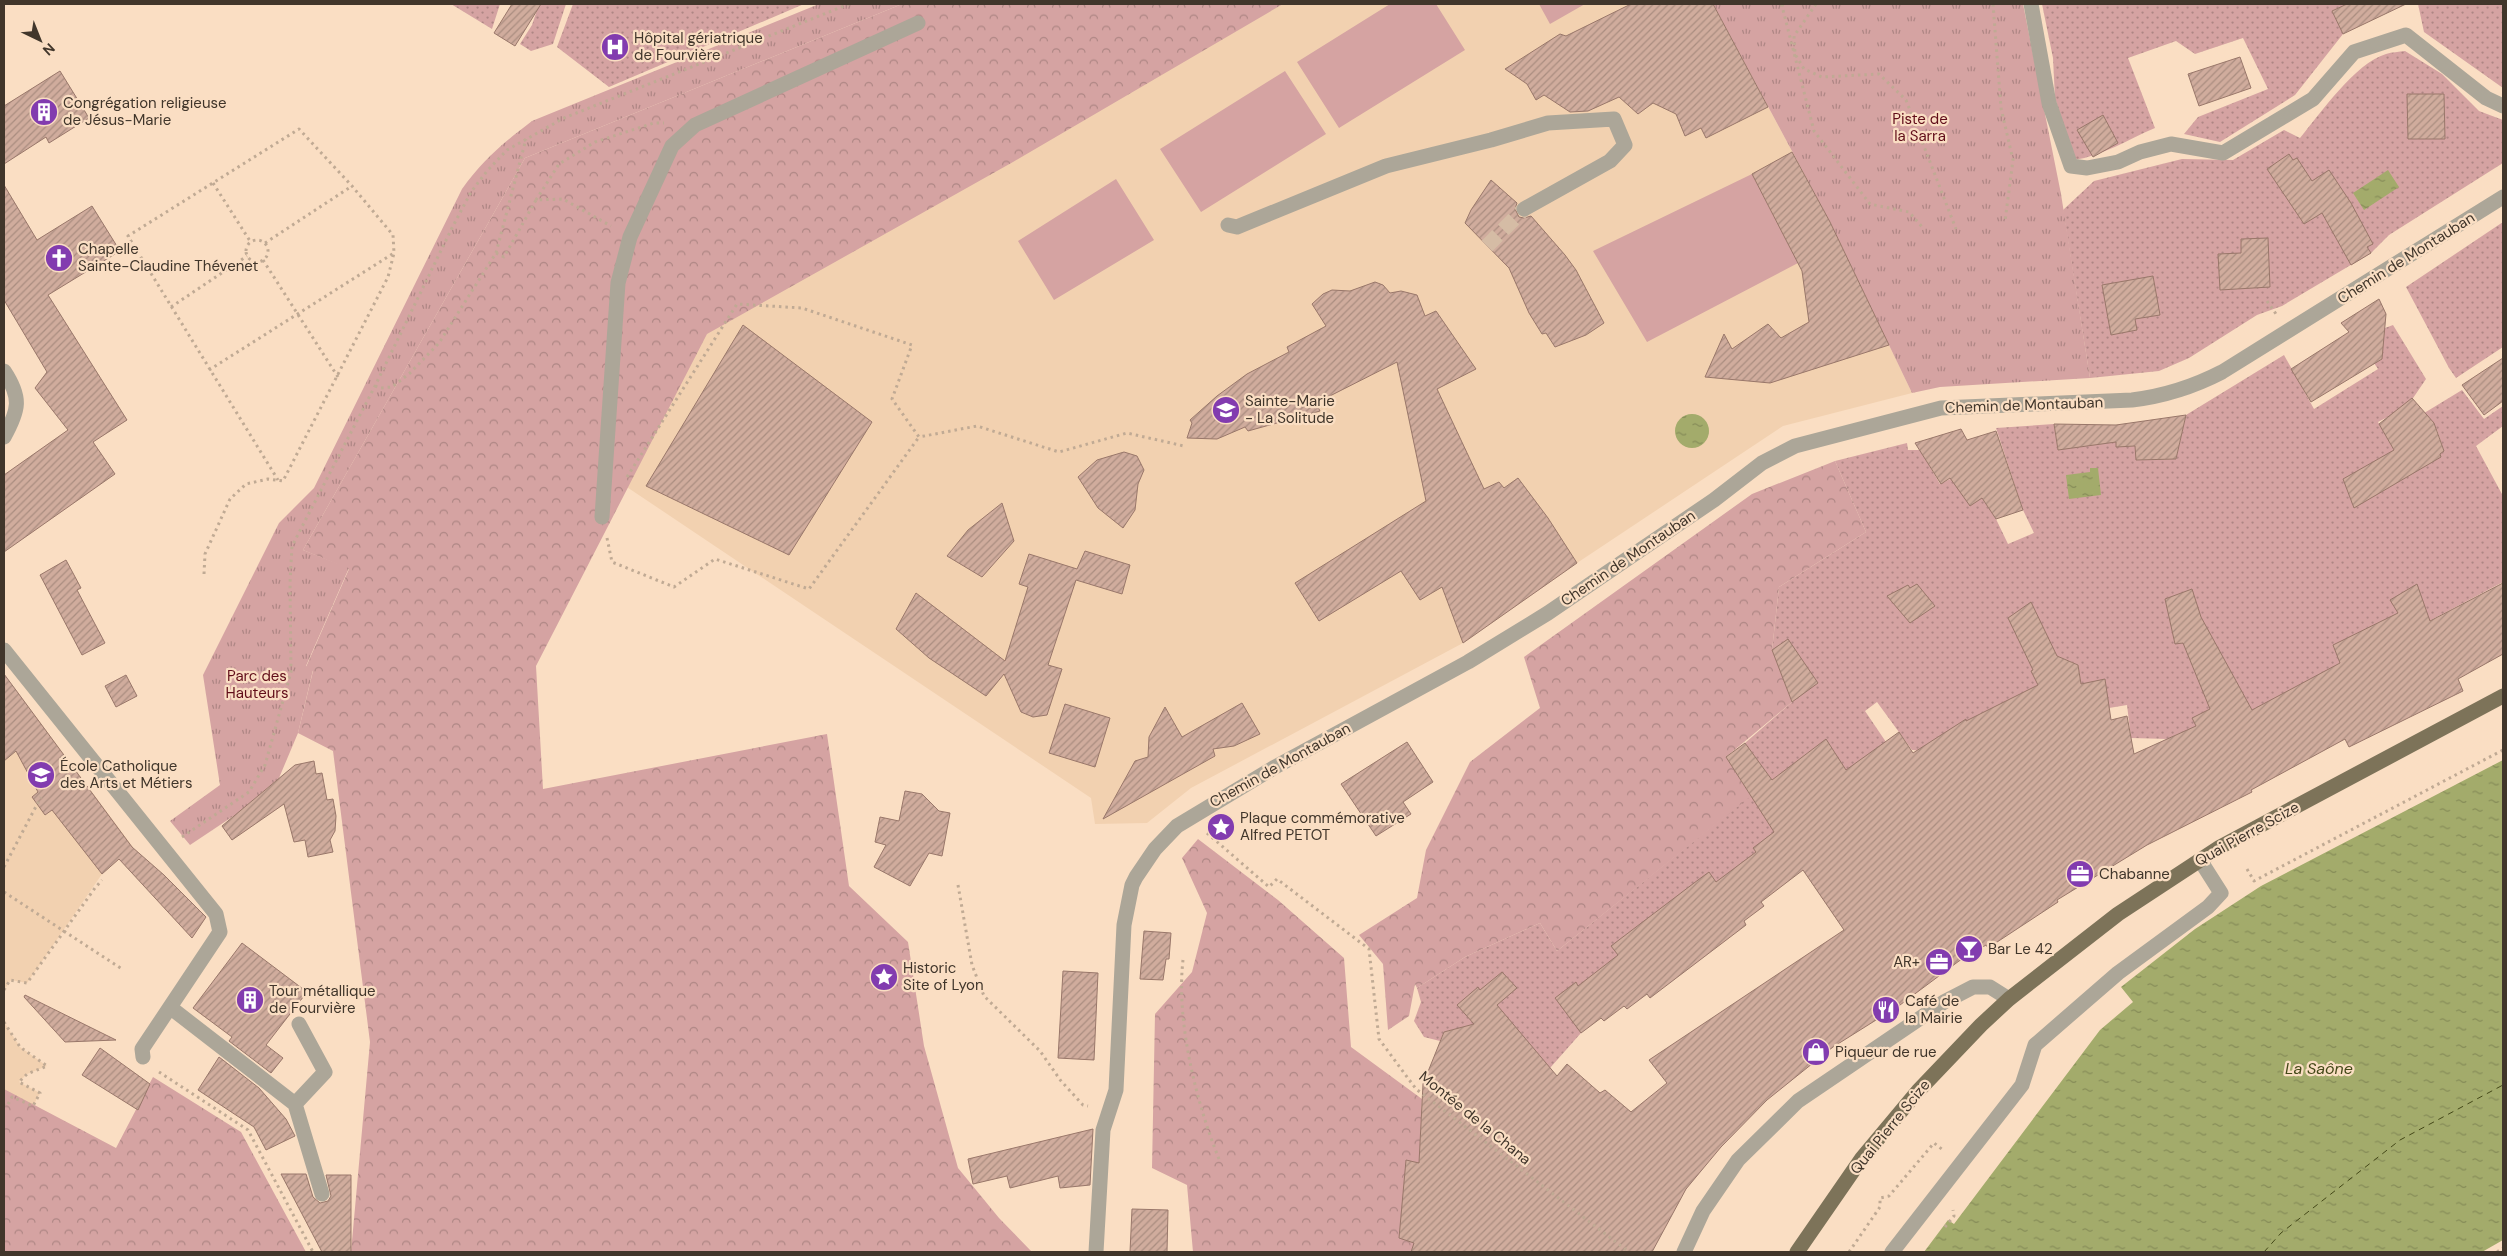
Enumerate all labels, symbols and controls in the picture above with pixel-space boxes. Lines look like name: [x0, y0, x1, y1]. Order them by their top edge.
north arrow: [15, 15, 65, 65]
place label: Hôpital gériatrique de Fourvière: [634, 28, 763, 65]
hospital icon: Hôpital gériatrique de Fourvière: [600, 32, 630, 62]
text: N: [39, 39, 59, 60]
place label: Congrégation religieuse de Jésus-Marie: [63, 93, 227, 130]
building icon: Congrégation religieuse de Jésus-Marie: [29, 97, 59, 127]
park label: Piste de la Sarra: [1892, 109, 1948, 146]
street label: Chemin de Montauban: [2334, 208, 2478, 308]
place label: Chapelle Sainte-Claudine Thévenet: [78, 239, 259, 276]
church icon: Chapelle Sainte-Claudine Thévenet: [44, 243, 74, 273]
place label: Sainte-Marie - La Solitude: [1245, 391, 1335, 428]
street label: Chemin de Montauban: [1945, 392, 2103, 418]
school or university icon: Sainte-Marie - La Solitude: [1211, 395, 1241, 425]
street label: Chemin de Montauban: [1557, 505, 1699, 611]
park label: Parc des Hauteurs: [226, 666, 288, 703]
street label: Chemin de Montauban: [1206, 718, 1354, 812]
place label: École Catholique des Arts et Métiers: [60, 756, 192, 793]
school or university icon: École Catholique des Arts et Métiers: [26, 760, 56, 790]
street label: Quai Pierre Scize: [2191, 797, 2303, 871]
place label: Plaque commémorative Alfred PETOT: [1240, 808, 1405, 845]
place icon: Plaque commémorative Alfred PETOT: [1206, 812, 1236, 842]
office icon: Chabanne: [2065, 859, 2095, 889]
place label: Chabanne: [2099, 864, 2170, 884]
bar icon: Bar Le 42: [1954, 934, 1984, 964]
place label: Bar Le 42: [1988, 939, 2053, 959]
office icon: AR+: [1924, 947, 1954, 977]
place label: AR+: [1893, 952, 1920, 972]
place label: Historic Site of Lyon: [903, 958, 984, 995]
place icon: Historic Site of Lyon: [869, 962, 899, 992]
place label: Tour métallique de Fourvière: [269, 981, 376, 1018]
building icon: Tour métallique de Fourvière: [235, 985, 265, 1015]
place label: Café de la Mairie: [1905, 991, 1963, 1028]
restaurant icon: Café de la Mairie: [1871, 995, 1901, 1025]
shop icon: Piqueur de rue: [1801, 1037, 1831, 1067]
place label: Piqueur de rue: [1835, 1042, 1937, 1062]
water label: La Saône: [2285, 1058, 2353, 1079]
street label: Montée de la Chana: [1415, 1067, 1535, 1169]
street label: Quai Pierre Scize: [1846, 1075, 1934, 1179]

